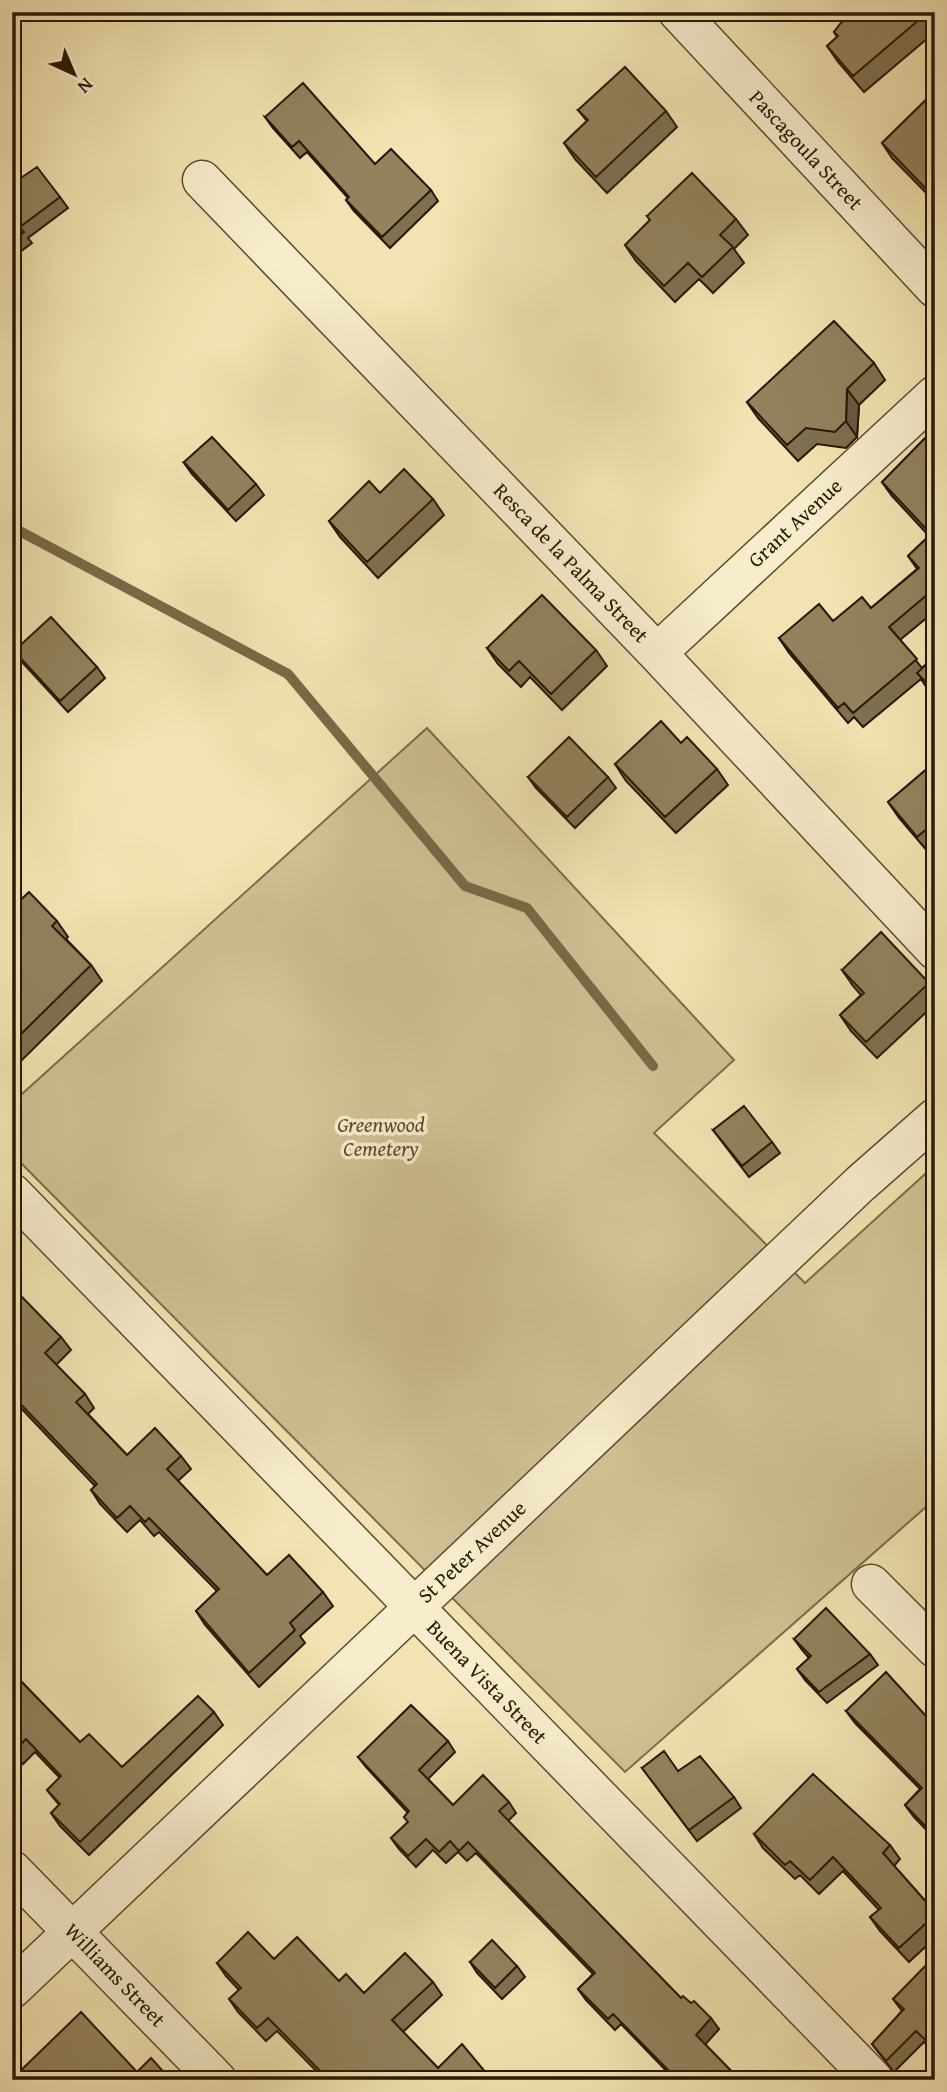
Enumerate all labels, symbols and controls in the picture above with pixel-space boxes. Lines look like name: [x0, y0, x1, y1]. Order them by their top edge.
north arrow: [38, 38, 108, 108]
text: N: [71, 72, 100, 101]
street label: Pascagoula Street: [742, 82, 871, 217]
street label: Grant Avenue: [741, 471, 849, 575]
street label: Resca de la Palma Street: [487, 476, 657, 650]
park label: Greenwood Cemetery: [337, 1109, 425, 1164]
street label: St Peter Avenue: [410, 1493, 533, 1610]
street label: Buena Vista Street: [420, 1612, 555, 1751]
street label: Williams Street: [57, 1915, 174, 2034]

